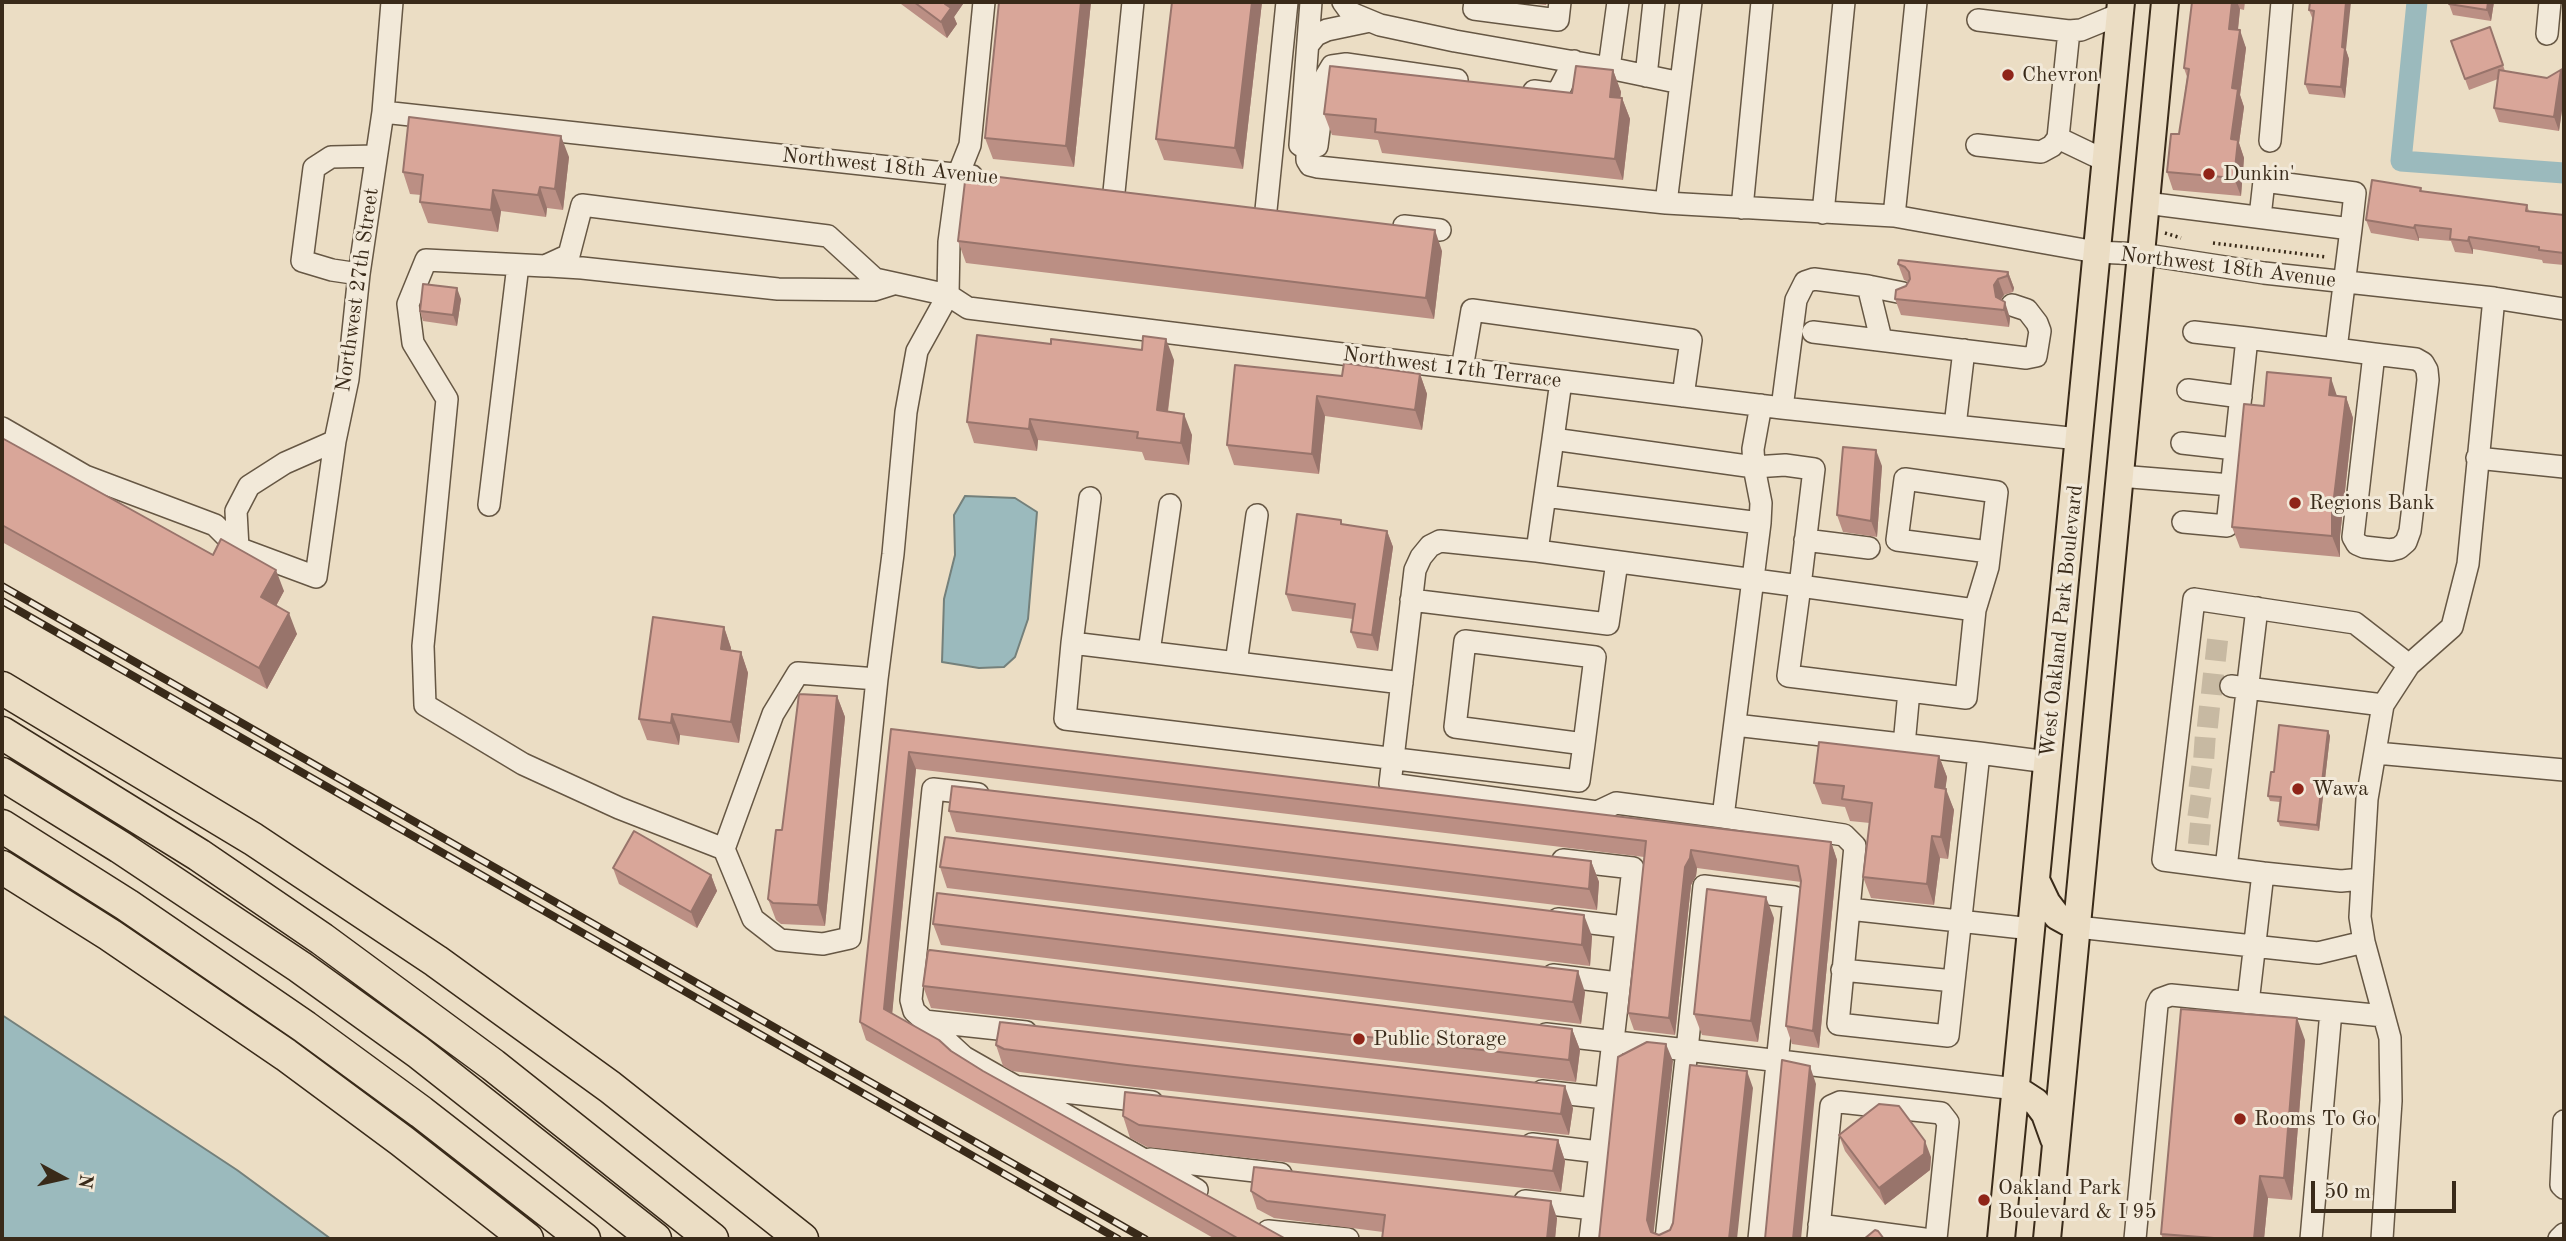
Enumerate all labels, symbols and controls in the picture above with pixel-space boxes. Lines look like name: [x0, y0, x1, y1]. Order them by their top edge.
place label: Chevron: [2022, 62, 2099, 88]
marker: Chevron: [2000, 67, 2016, 83]
street label: Northwest 18th Avenue: [781, 143, 999, 191]
place label: Dunkin': [2223, 161, 2295, 187]
marker: Dunkin': [2201, 166, 2217, 182]
street label: Northwest 27th Street: [331, 186, 385, 394]
street label: Northwest 18th Avenue: [2119, 242, 2337, 294]
street label: Northwest 17th Terrace: [1341, 342, 1563, 394]
street label: West Oakland Park Boulevard: [2035, 484, 2089, 758]
place label: Regions Bank: [2309, 490, 2435, 516]
marker: Regions Bank: [2287, 495, 2303, 511]
place label: Wawa: [2312, 776, 2369, 802]
marker: Wawa: [2290, 781, 2306, 797]
place label: Public Storage: [1373, 1026, 1506, 1052]
marker: Public Storage: [1351, 1031, 1367, 1047]
place label: Rooms To Go: [2254, 1106, 2377, 1132]
marker: Rooms To Go: [2232, 1111, 2248, 1127]
north arrow: [28, 1143, 98, 1213]
scale bar: [2314, 1168, 2459, 1212]
text: N: [74, 1172, 95, 1190]
place label: Oakland Park Boulevard & I 95: [1998, 1175, 2157, 1225]
text: 50 m: [2324, 1182, 2371, 1203]
marker: Oakland Park Boulevard & I 95: [1976, 1192, 1992, 1208]

